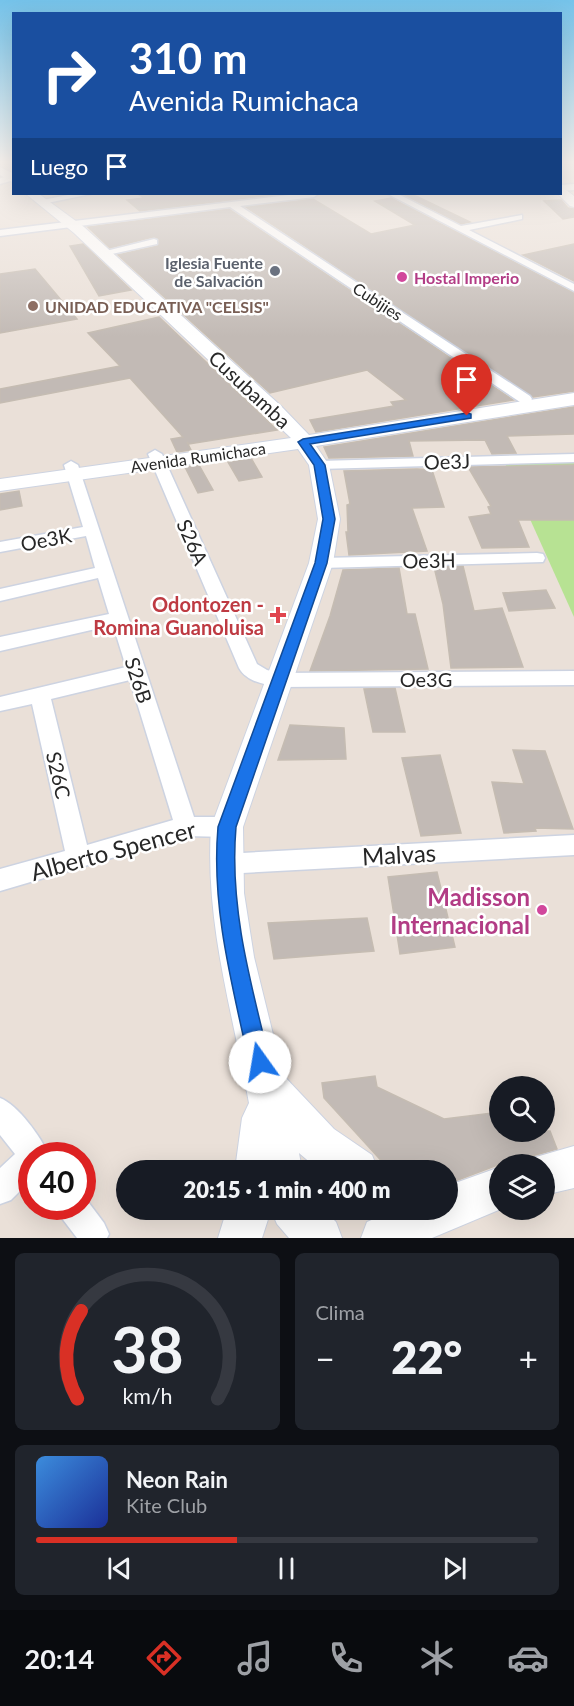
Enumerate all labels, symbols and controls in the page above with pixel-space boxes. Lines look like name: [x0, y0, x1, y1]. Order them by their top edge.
text: 310 m: [129, 33, 247, 83]
icon: right: [30, 36, 108, 114]
text: Avenida Rumichaca: [129, 84, 359, 117]
icon: arrive: [100, 150, 133, 183]
text: Luego: [30, 153, 88, 180]
place label: Iglesia Fuente de Salvación: [165, 253, 263, 290]
marker: Iglesia Fuente de Salvación: [268, 264, 282, 278]
place label: Hostal Imperio: [414, 268, 519, 287]
marker: Hostal Imperio: [395, 270, 409, 284]
street label: Cubijies: [350, 278, 406, 324]
place label: UNIDAD EDUCATIVA "CELSIS": [45, 297, 269, 316]
marker: UNIDAD EDUCATIVA "CELSIS": [26, 299, 40, 313]
street label: Cusubamba: [204, 345, 296, 433]
pin: [441, 354, 492, 416]
icon: arrive: [450, 363, 483, 396]
street label: Avenida Rumichaca: [129, 438, 267, 476]
street label: Oe3J: [423, 448, 471, 474]
street label: S26A: [172, 515, 214, 569]
street label: Oe3K: [19, 522, 74, 556]
street label: Oe3H: [402, 548, 456, 572]
place label: Odontozen - Romina Guanoluisa: [93, 592, 264, 639]
marker: Odontozen - Romina Guanoluisa: [269, 606, 287, 624]
street label: S26B: [120, 654, 158, 706]
street label: Oe3G: [400, 667, 452, 691]
street label: S26C: [42, 749, 76, 801]
street label: Alberto Spencer: [27, 814, 199, 886]
street label: Malvas: [361, 838, 437, 870]
place label: Madisson Internacional: [390, 882, 530, 939]
marker: Madisson Internacional: [535, 903, 549, 917]
position arrow: [228, 1030, 292, 1094]
map controls: [489, 1076, 555, 1220]
button: search: [489, 1076, 555, 1142]
speed limit sign: 40: [18, 1142, 96, 1220]
button: layers: [489, 1154, 555, 1220]
text: 20:15 · 1 min · 400 m: [184, 1176, 390, 1203]
text: Clima: [316, 1300, 365, 1324]
text: 38: [111, 1311, 183, 1386]
text: 22°: [391, 1330, 462, 1384]
text: −: [316, 1338, 335, 1378]
text: +: [519, 1338, 538, 1378]
text: km/h: [122, 1383, 172, 1409]
text: Neon Rain: [126, 1466, 228, 1493]
text: Kite Club: [126, 1493, 207, 1517]
icon: previous: [103, 1552, 136, 1585]
icon: pause: [270, 1552, 303, 1585]
icon: next: [438, 1552, 471, 1585]
icon: directions: [143, 1637, 185, 1679]
icon: music: [234, 1637, 276, 1679]
icon: phone: [325, 1637, 367, 1679]
icon: climate: [416, 1637, 458, 1679]
icon: car: [507, 1637, 549, 1679]
text: 20:14: [25, 1642, 94, 1675]

